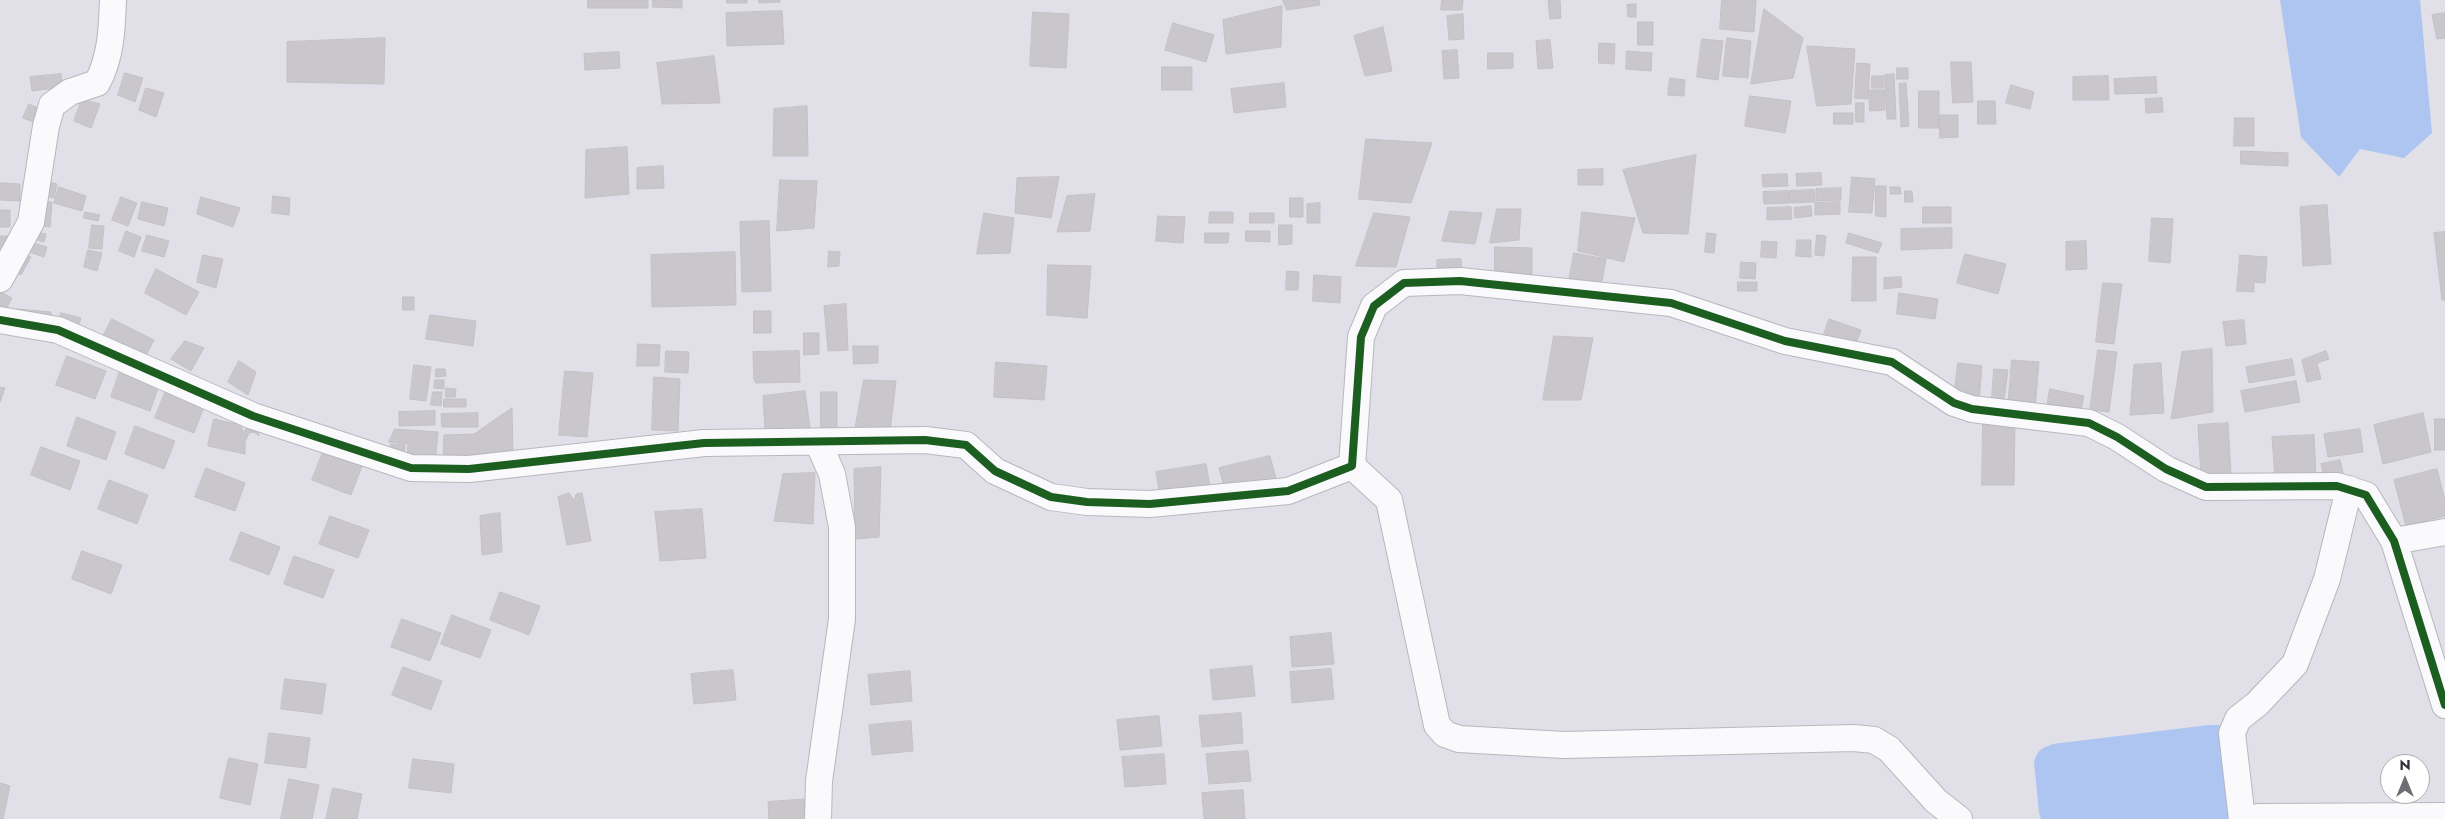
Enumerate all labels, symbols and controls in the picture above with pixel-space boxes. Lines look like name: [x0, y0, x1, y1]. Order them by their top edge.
north arrow: [2380, 754, 2430, 804]
text: N: [2399, 755, 2411, 775]

